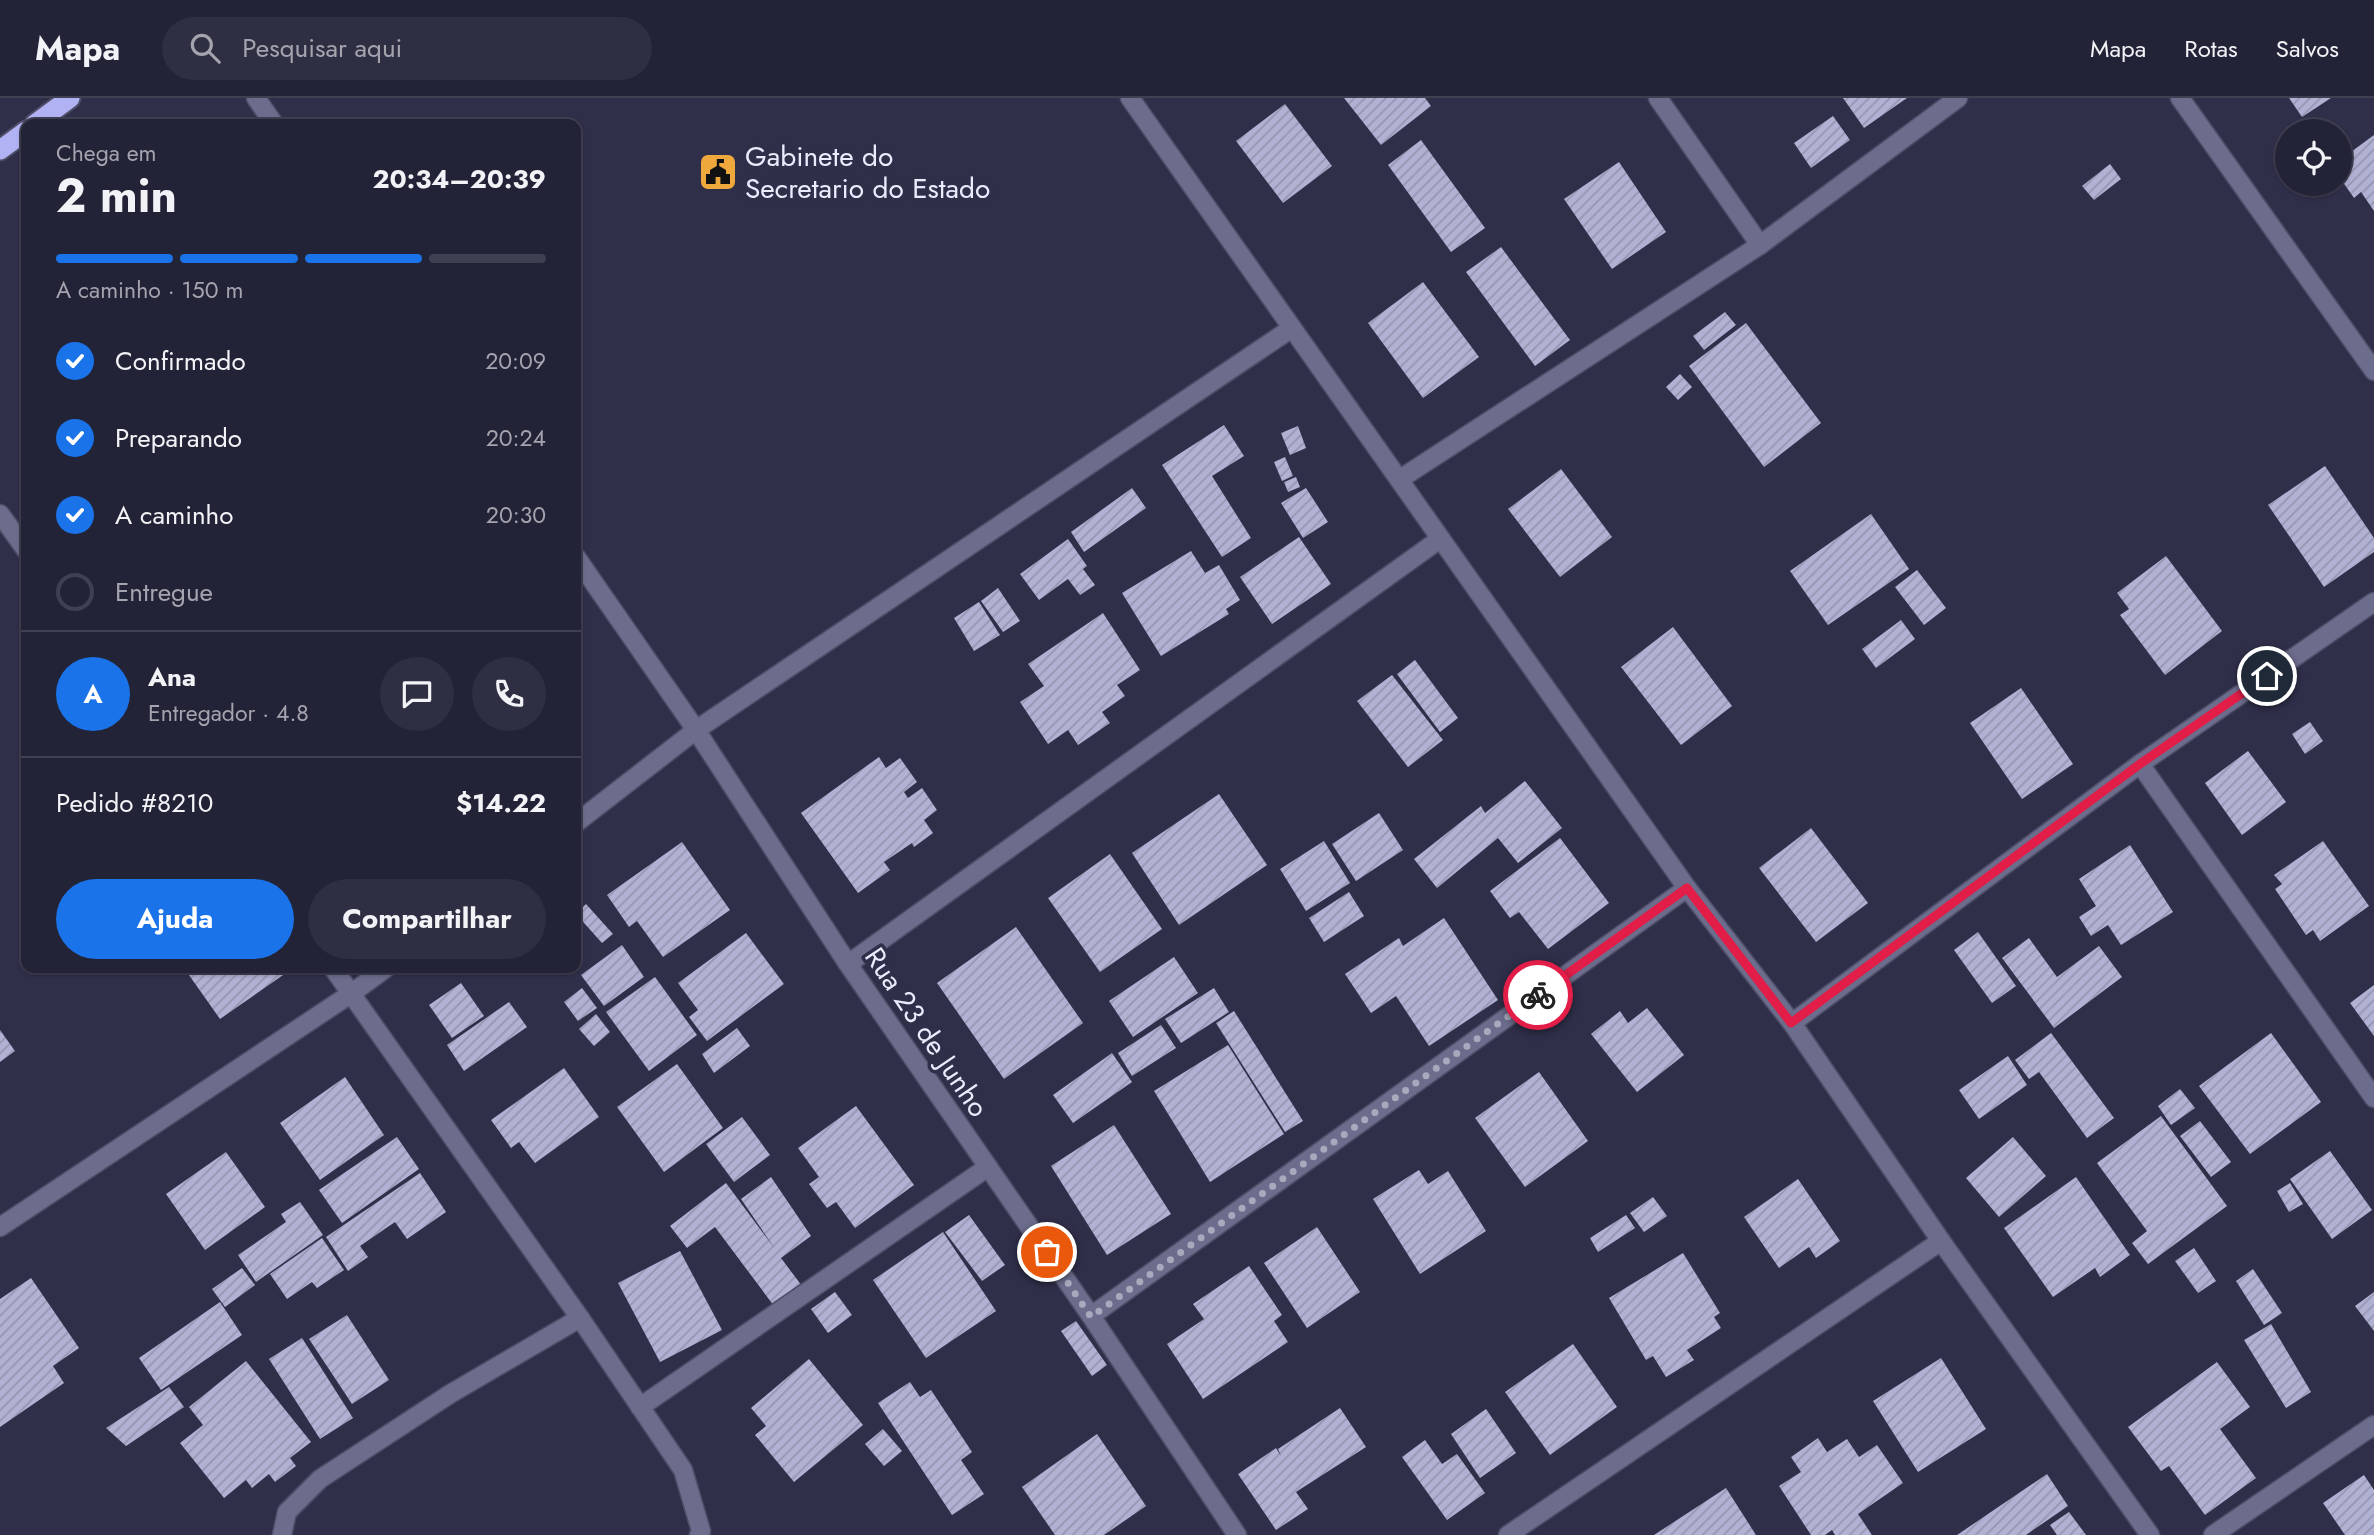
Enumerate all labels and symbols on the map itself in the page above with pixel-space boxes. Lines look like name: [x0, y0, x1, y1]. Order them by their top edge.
place label: Gabinete do Secretario do Estado: [745, 136, 990, 209]
public building icon: Gabinete do Secretario do Estado: [697, 151, 739, 193]
pin: [2237, 646, 2297, 706]
street label: Rua 23 de Junho: [855, 939, 999, 1125]
courier: [1503, 960, 1573, 1030]
pin: [1017, 1222, 1077, 1282]

